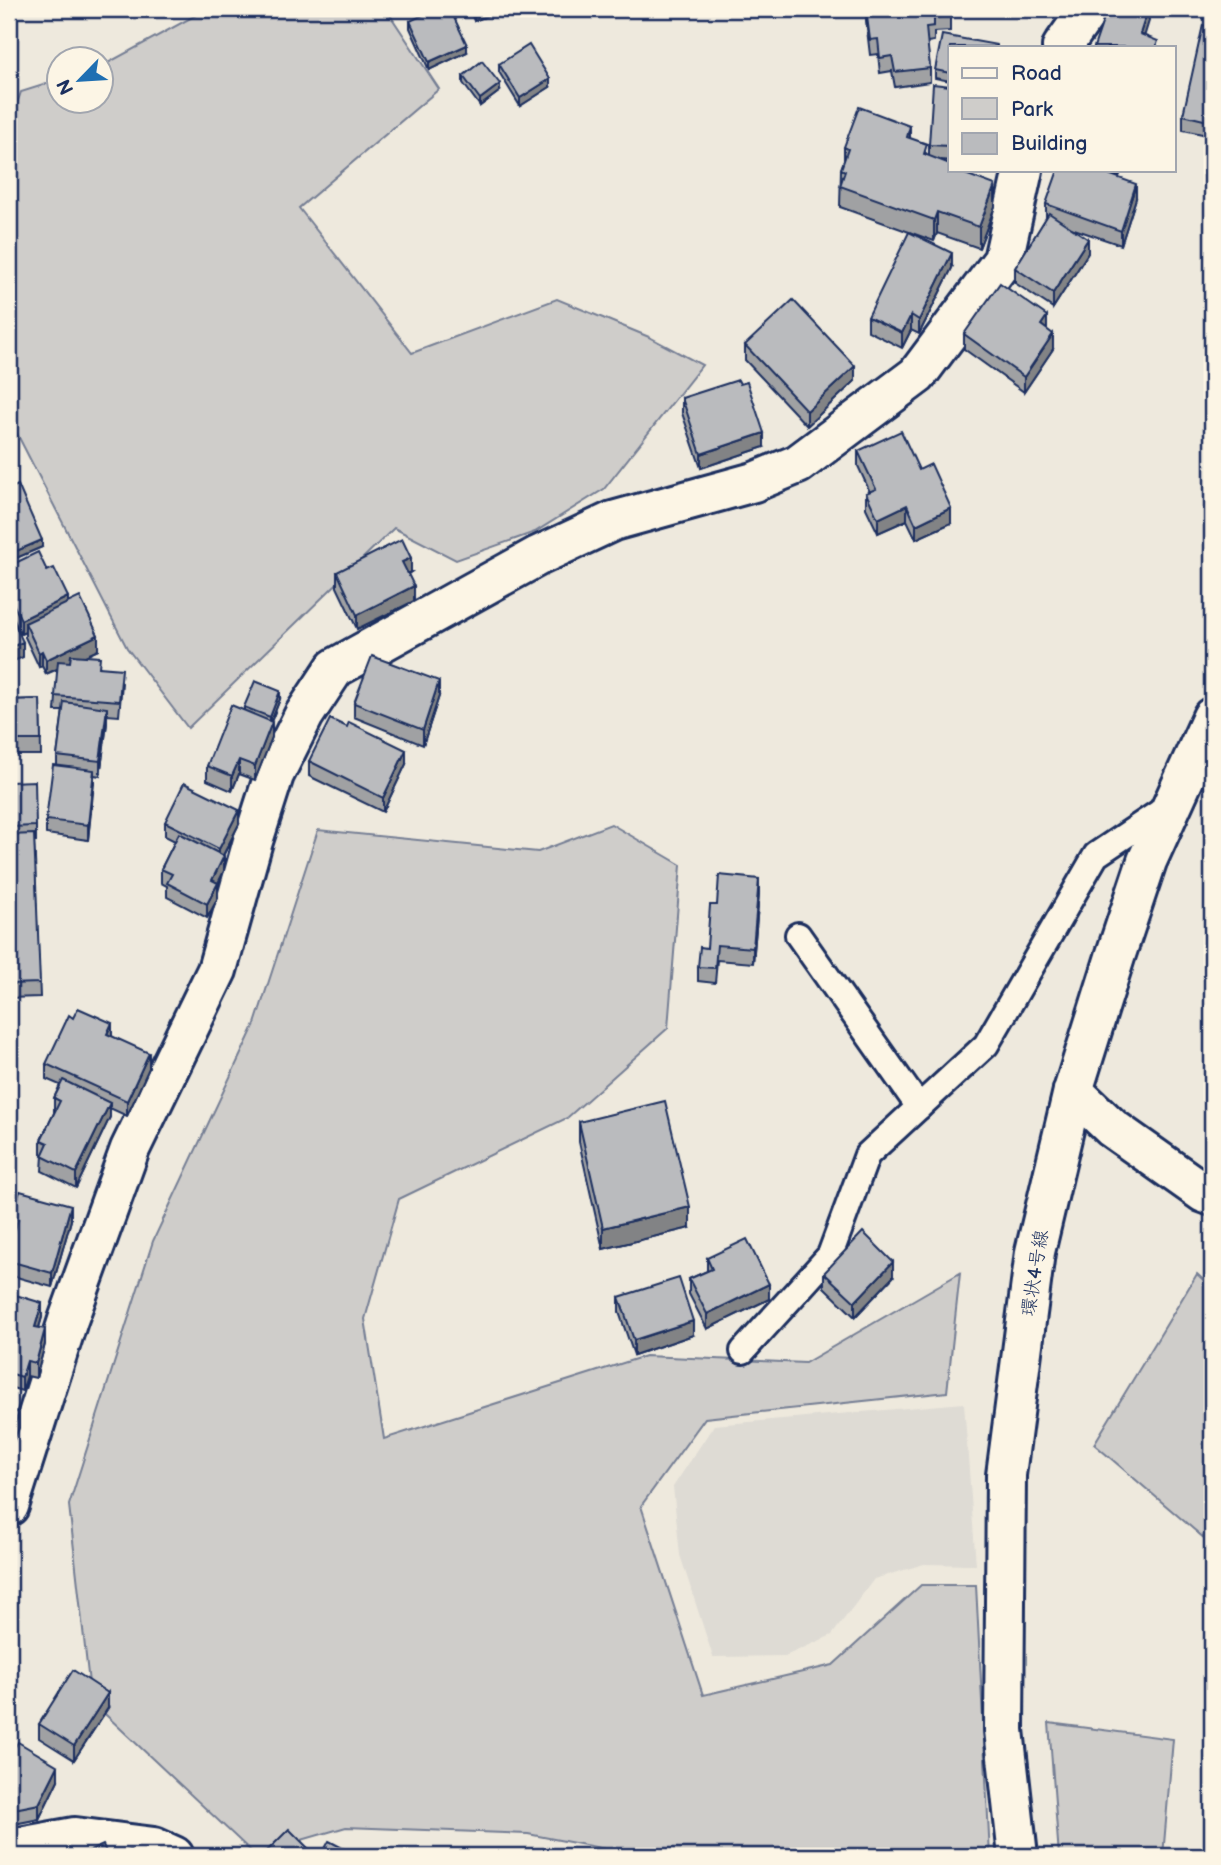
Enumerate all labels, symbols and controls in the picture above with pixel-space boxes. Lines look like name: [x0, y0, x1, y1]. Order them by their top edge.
north arrow: [46, 46, 116, 116]
legend: [948, 46, 1176, 172]
text: Road: [1011, 61, 1062, 86]
text: N: [53, 75, 79, 98]
text: Park: [1011, 97, 1054, 122]
text: Building: [1011, 131, 1087, 156]
street label: 環状4号線: [1017, 1228, 1054, 1318]

